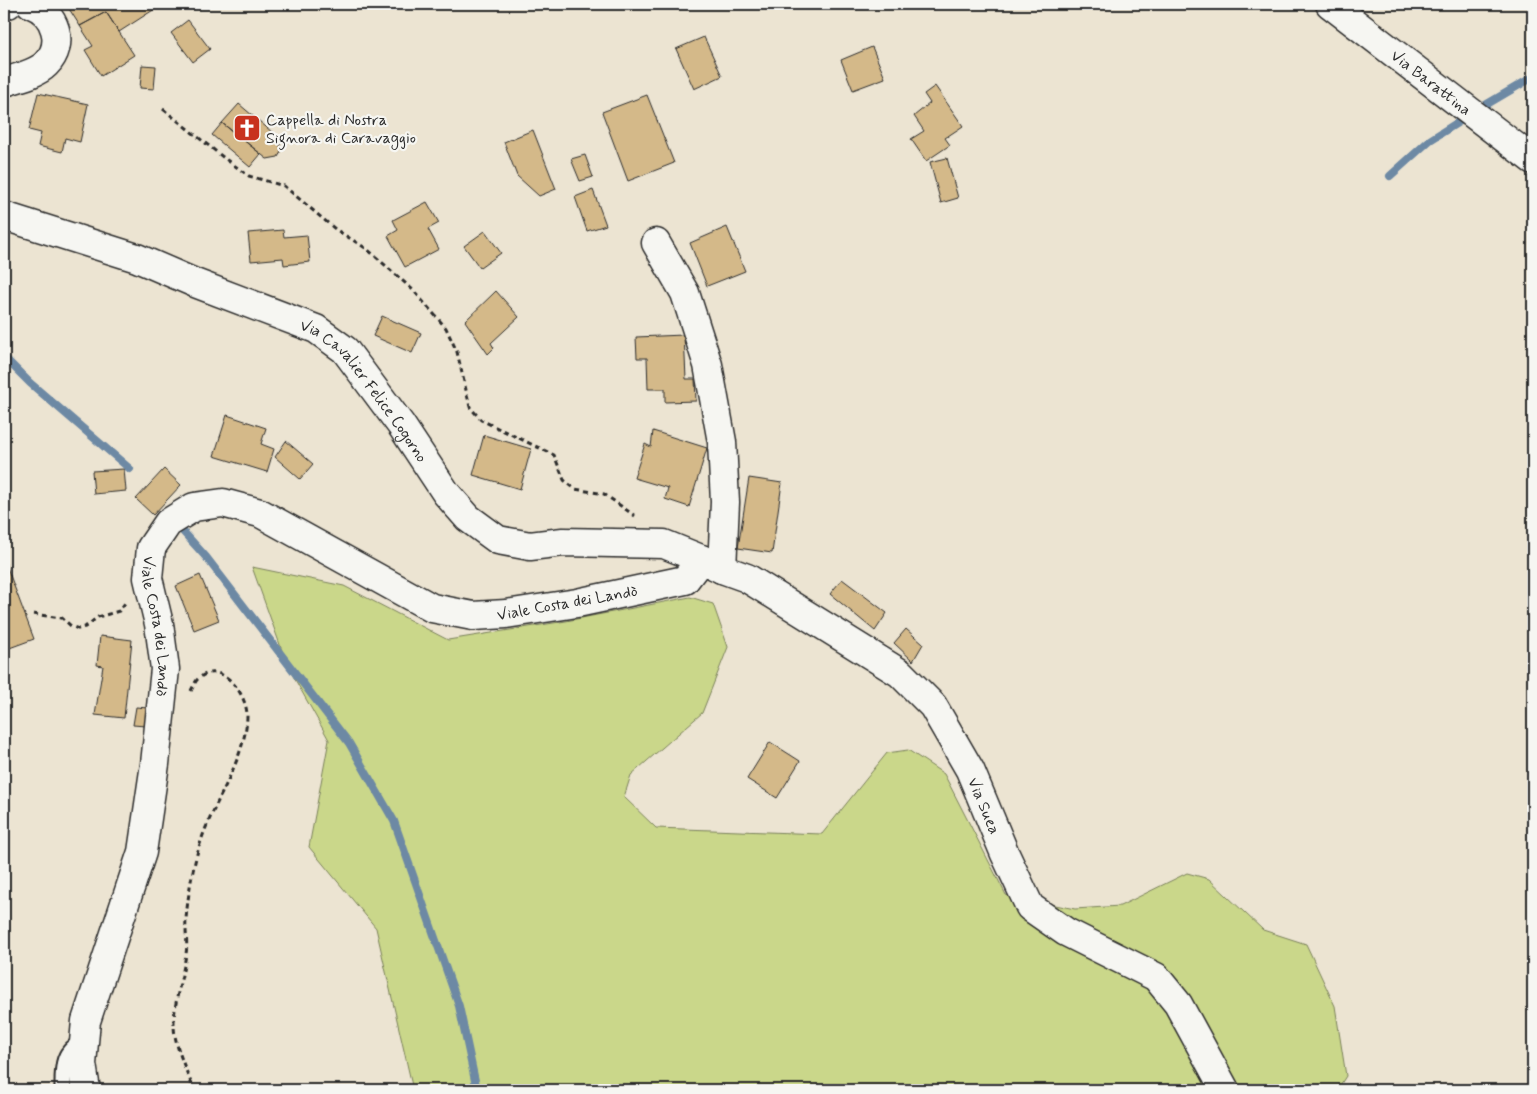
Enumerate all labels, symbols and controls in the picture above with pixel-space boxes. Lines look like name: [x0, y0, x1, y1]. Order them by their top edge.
street label: Via Barattina: [1386, 46, 1475, 121]
place label: Cappella di Nostra Signora di Caravaggio: [266, 110, 416, 150]
church icon: Cappella di Nostra Signora di Caravaggio: [232, 113, 262, 143]
street label: Via Cavalier Felice Cogorno: [297, 315, 432, 467]
street label: Viale Costa dei Landò: [136, 555, 174, 698]
street label: Viale Costa dei Landò: [495, 581, 639, 626]
street label: Via Suea: [962, 775, 1005, 838]

